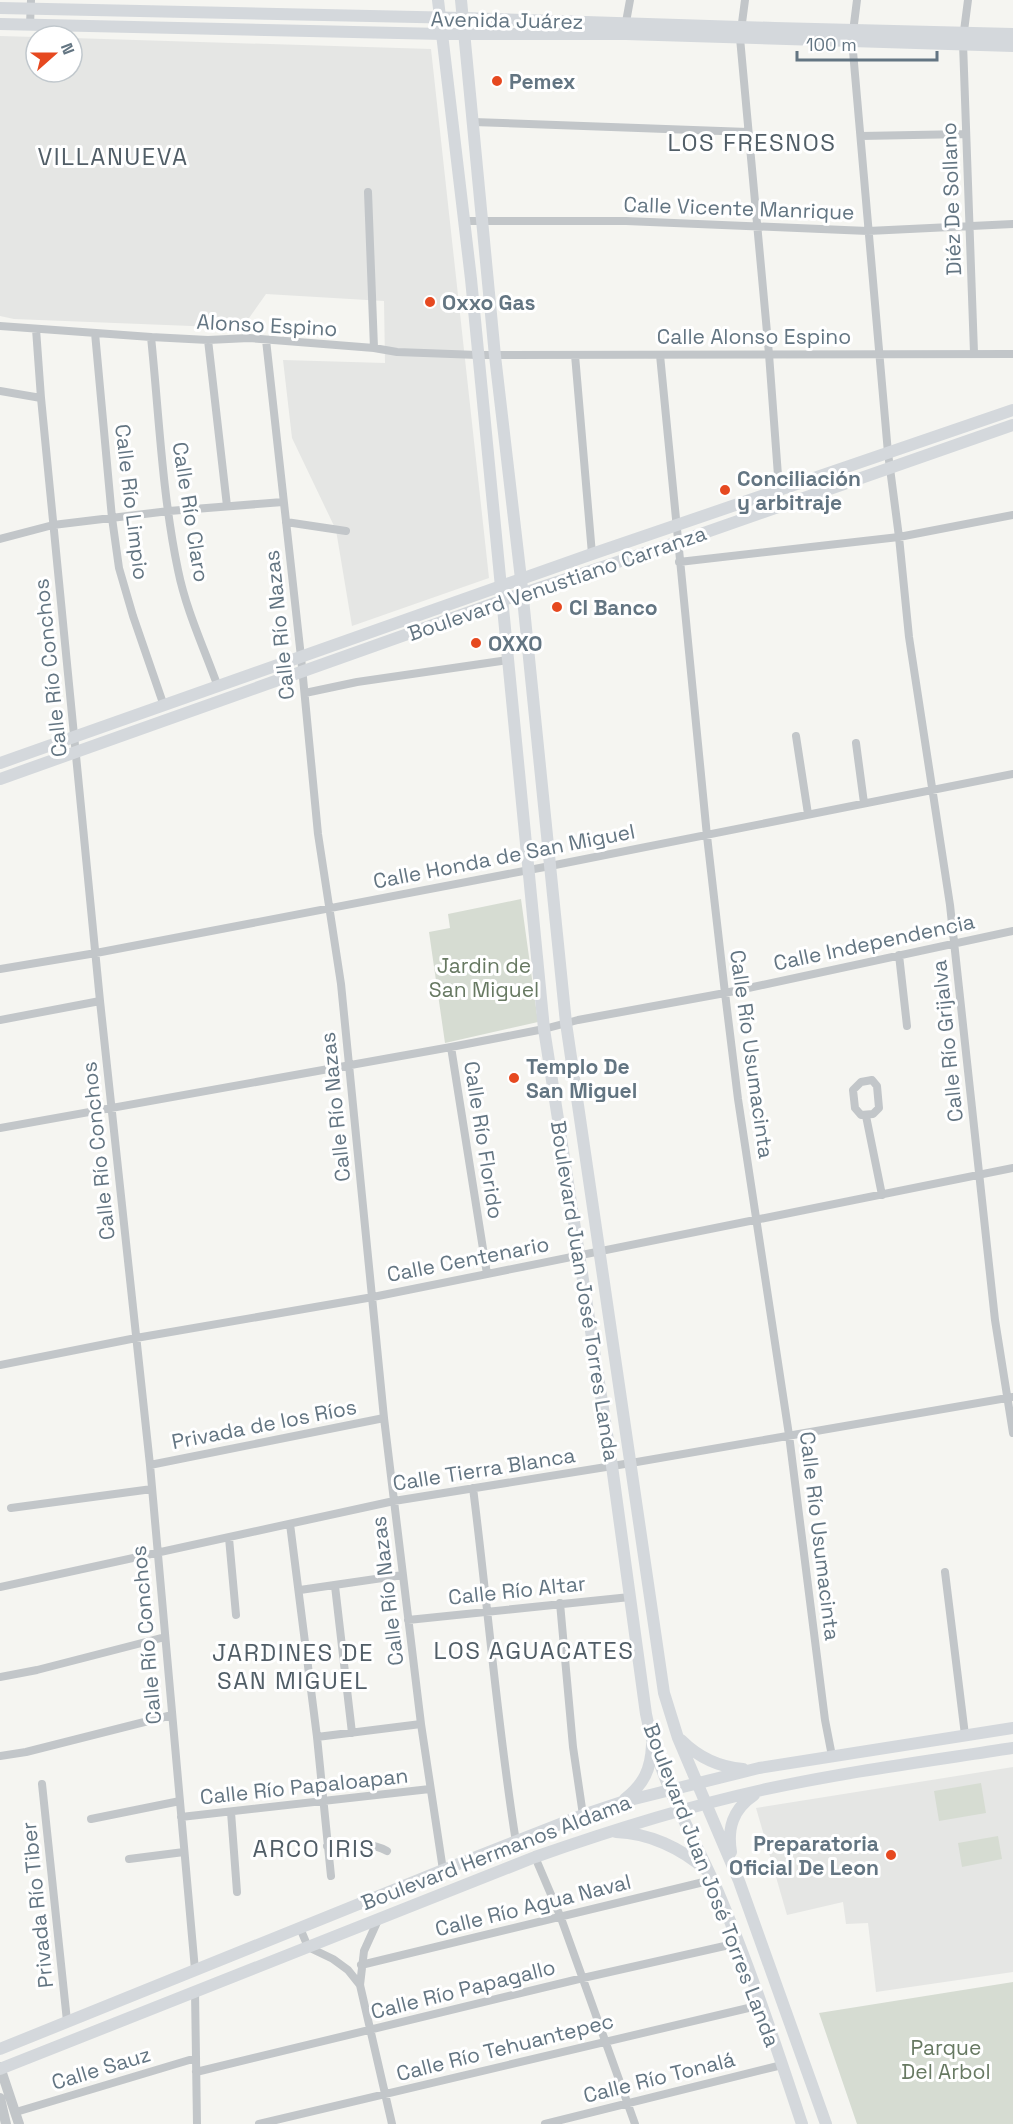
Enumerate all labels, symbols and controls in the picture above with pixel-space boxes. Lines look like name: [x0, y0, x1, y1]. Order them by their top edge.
street label: Avenida Juárez: [430, 5, 584, 35]
north arrow: [24, 24, 84, 84]
scale bar: [797, 24, 936, 62]
text: 100 m: [806, 33, 857, 56]
text: N: [56, 40, 79, 58]
place label: Pemex: [509, 68, 575, 95]
marker: Pemex: [490, 74, 504, 88]
street label: Diéz De Sollano: [935, 122, 967, 276]
district label: LOS FRESNOS: [667, 127, 837, 158]
district label: VILLANUEVA: [37, 141, 189, 172]
street label: Calle Vicente Manrique: [623, 190, 855, 226]
place label: Oxxo Gas: [442, 289, 536, 316]
marker: Oxxo Gas: [423, 295, 437, 309]
street label: Alonso Espino: [196, 308, 338, 342]
street label: Calle Alonso Espino: [657, 323, 851, 350]
street label: Calle Río Limpio: [109, 423, 155, 581]
street label: Calle Río Claro: [167, 440, 215, 584]
place label: Conciliación y arbitraje: [737, 465, 861, 516]
marker: Conciliación y arbitraje: [718, 483, 732, 497]
street label: Boulevard Venustiano Carranza: [404, 519, 710, 647]
street label: Calle Río Nazas: [258, 549, 300, 701]
street label: Calle Río Conchos: [27, 577, 73, 759]
place label: CI Banco: [569, 594, 658, 621]
marker: CI Banco: [550, 600, 564, 614]
place label: OXXO: [488, 630, 542, 657]
marker: OXXO: [469, 636, 483, 650]
street label: Calle Honda de San Miguel: [371, 817, 637, 895]
street label: Calle Independencia: [771, 907, 977, 977]
street label: Calle Río Usumacinta: [724, 948, 780, 1160]
park label: Jardin de San Miguel: [429, 952, 539, 1003]
street label: Calle Río Grijalva: [925, 959, 969, 1123]
street label: Calle Río Nazas: [314, 1031, 356, 1183]
place label: Templo De San Miguel: [526, 1053, 637, 1104]
street label: Calle Río Florido: [458, 1059, 510, 1221]
street label: Calle Río Conchos: [75, 1060, 121, 1242]
marker: Templo De San Miguel: [507, 1071, 521, 1085]
street label: Boulevard Juan José Torres Landa: [545, 1119, 625, 1463]
street label: Calle Centenario: [385, 1230, 551, 1288]
street label: Privada de los Ríos: [169, 1393, 359, 1455]
street label: Calle Río Usumacinta: [794, 1430, 846, 1642]
street label: Calle Tierra Blanca: [391, 1441, 577, 1497]
street label: Calle Río Nazas: [364, 1515, 410, 1667]
street label: Calle Río Conchos: [125, 1545, 167, 1725]
street label: Calle Río Altar: [447, 1569, 587, 1611]
district label: LOS AGUACATES: [434, 1635, 634, 1666]
district label: JARDINES DE SAN MIGUEL: [212, 1637, 374, 1696]
street label: Boulevard Juan José Torres Landa: [638, 1719, 786, 2051]
street label: Calle Río Papaloapan: [199, 1762, 409, 1810]
street label: Boulevard Hermanos Aldama: [357, 1788, 635, 1916]
street label: Privada Río Tiber: [15, 1821, 59, 1989]
place label: Preparatoria Oficial De Leon: [729, 1830, 879, 1881]
district label: ARCO IRIS: [253, 1833, 375, 1864]
marker: Preparatoria Oficial De Leon: [884, 1848, 898, 1862]
street label: Calle Río Agua Naval: [432, 1868, 634, 1942]
street label: Calle Río Papagallo: [368, 1953, 558, 2025]
street label: Calle Río Tehuantepec: [394, 2007, 616, 2087]
park label: Parque Del Arbol: [901, 2034, 991, 2085]
street label: Calle Sauz: [48, 2040, 154, 2096]
street label: Calle Río Tonalá: [580, 2045, 738, 2109]

